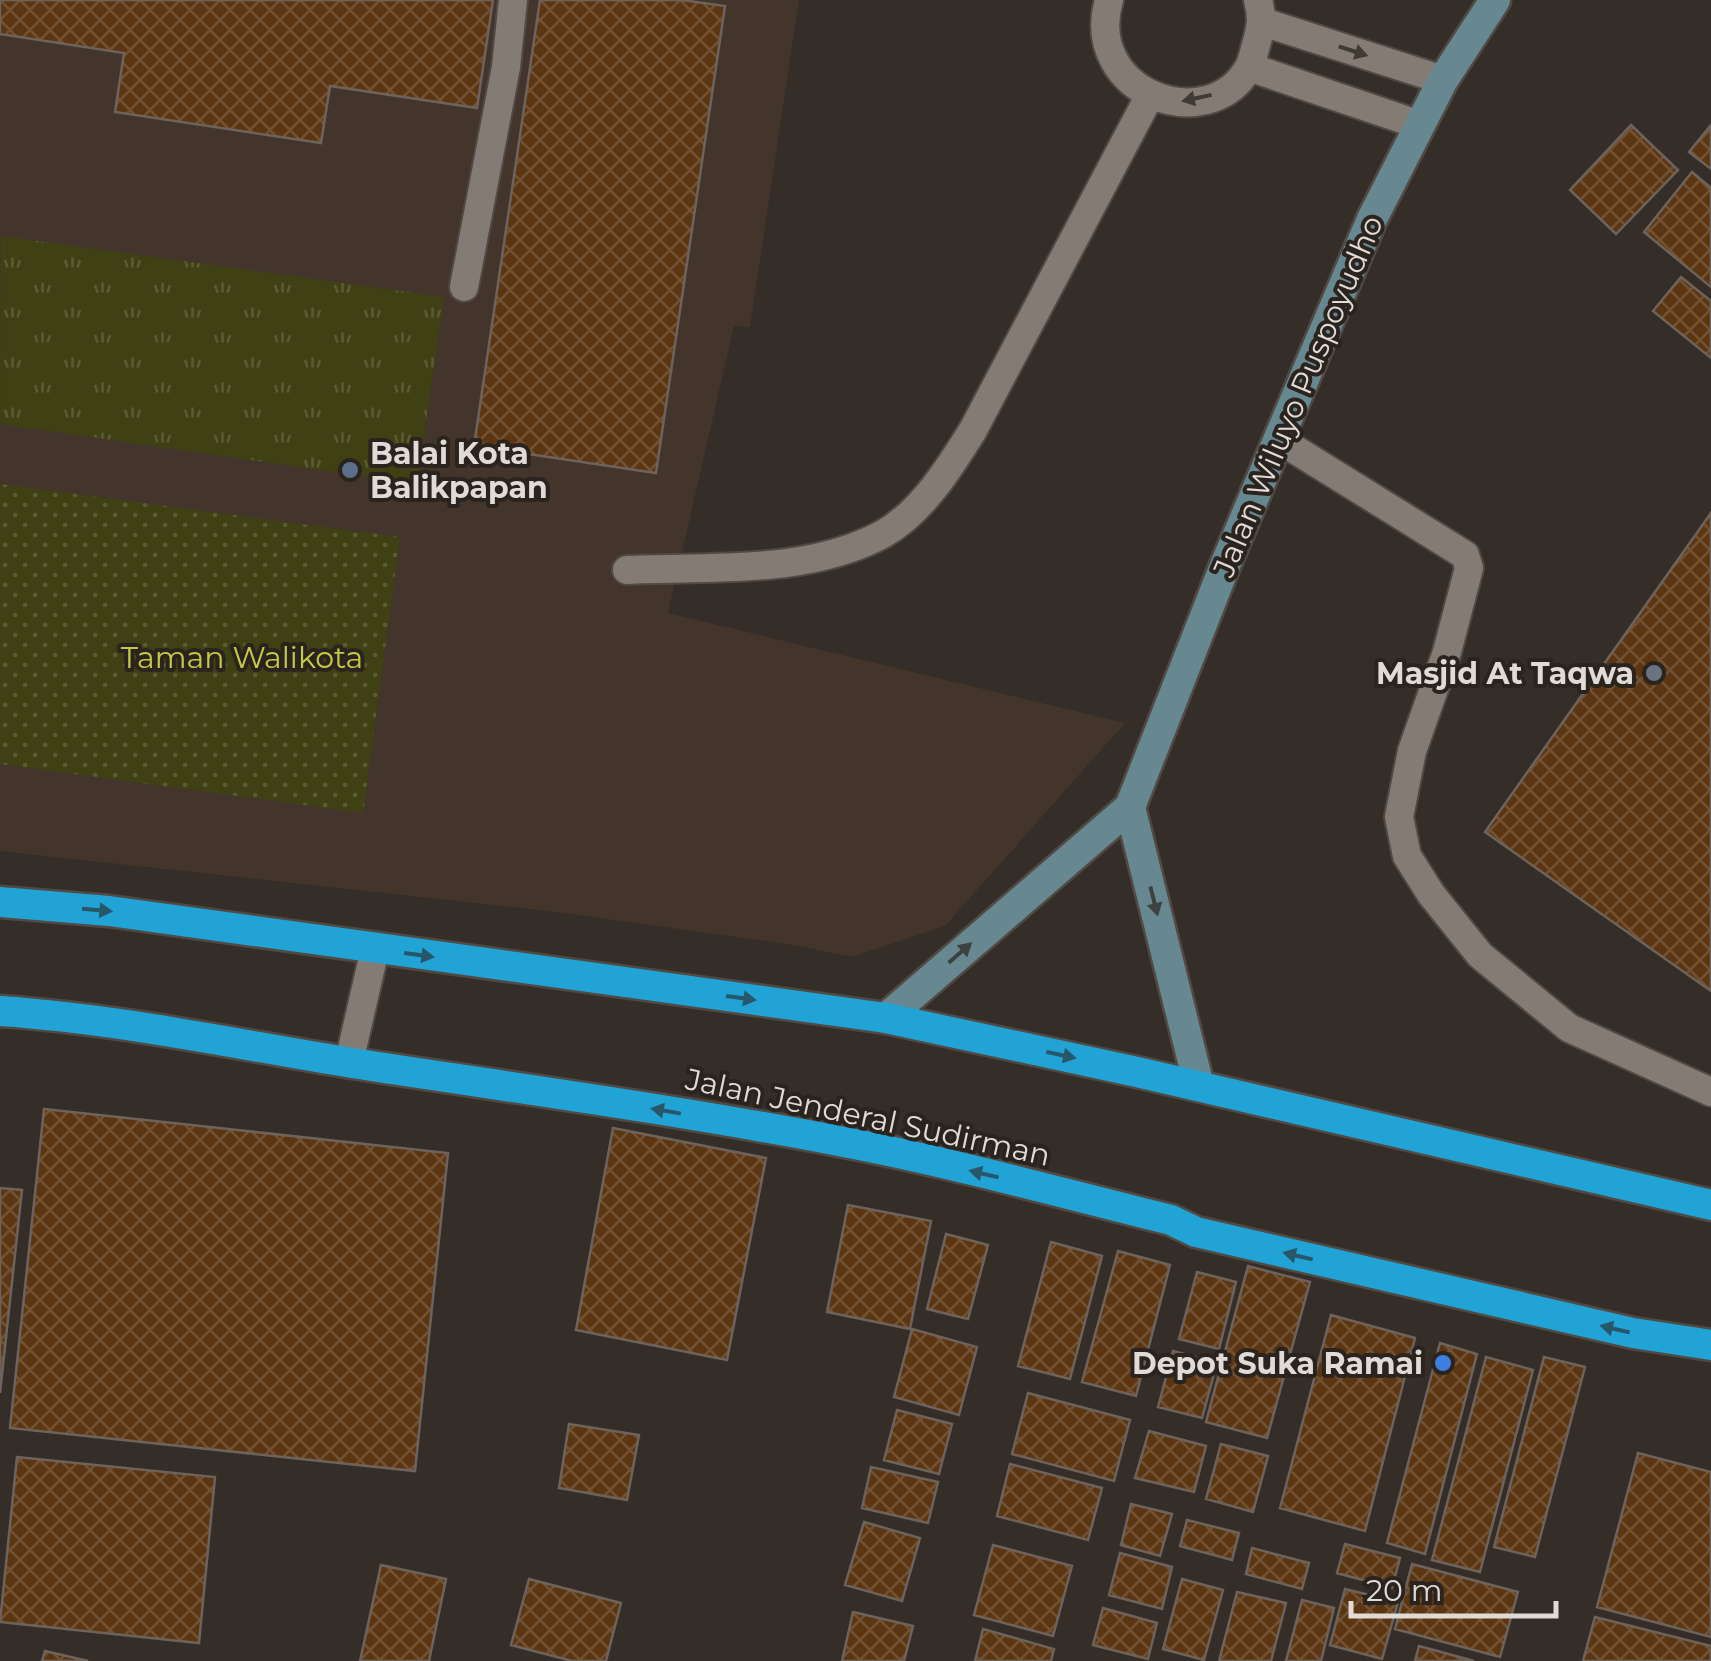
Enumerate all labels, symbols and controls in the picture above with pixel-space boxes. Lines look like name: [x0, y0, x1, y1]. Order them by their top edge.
one-way arrow: [1338, 44, 1368, 59]
one-way arrow: [1182, 91, 1213, 107]
street label: Jalan Wiluyo Puspoyudho: [1205, 210, 1391, 583]
place label: Balai Kota Balikpapan: [370, 435, 548, 506]
marker: Balai Kota Balikpapan: [339, 459, 361, 481]
park label: Taman Walikota: [121, 639, 363, 676]
place label: Masjid At Taqwa: [1376, 655, 1634, 692]
marker: Masjid At Taqwa: [1643, 662, 1665, 684]
one-way arrow: [1147, 886, 1162, 917]
one-way arrow: [82, 903, 114, 919]
one-way arrow: [947, 943, 972, 965]
one-way arrow: [404, 947, 435, 963]
one-way arrow: [726, 990, 758, 1006]
one-way arrow: [1046, 1048, 1077, 1064]
street label: Jalan Jenderal Sudirman: [681, 1060, 1054, 1174]
one-way arrow: [649, 1103, 681, 1118]
one-way arrow: [968, 1166, 999, 1181]
one-way arrow: [1282, 1248, 1313, 1263]
one-way arrow: [1599, 1321, 1630, 1336]
place label: Depot Suka Ramai: [1132, 1345, 1423, 1382]
marker: Depot Suka Ramai: [1432, 1352, 1454, 1374]
scale bar: [1351, 1556, 1556, 1618]
text: 20 m: [1366, 1572, 1443, 1609]

